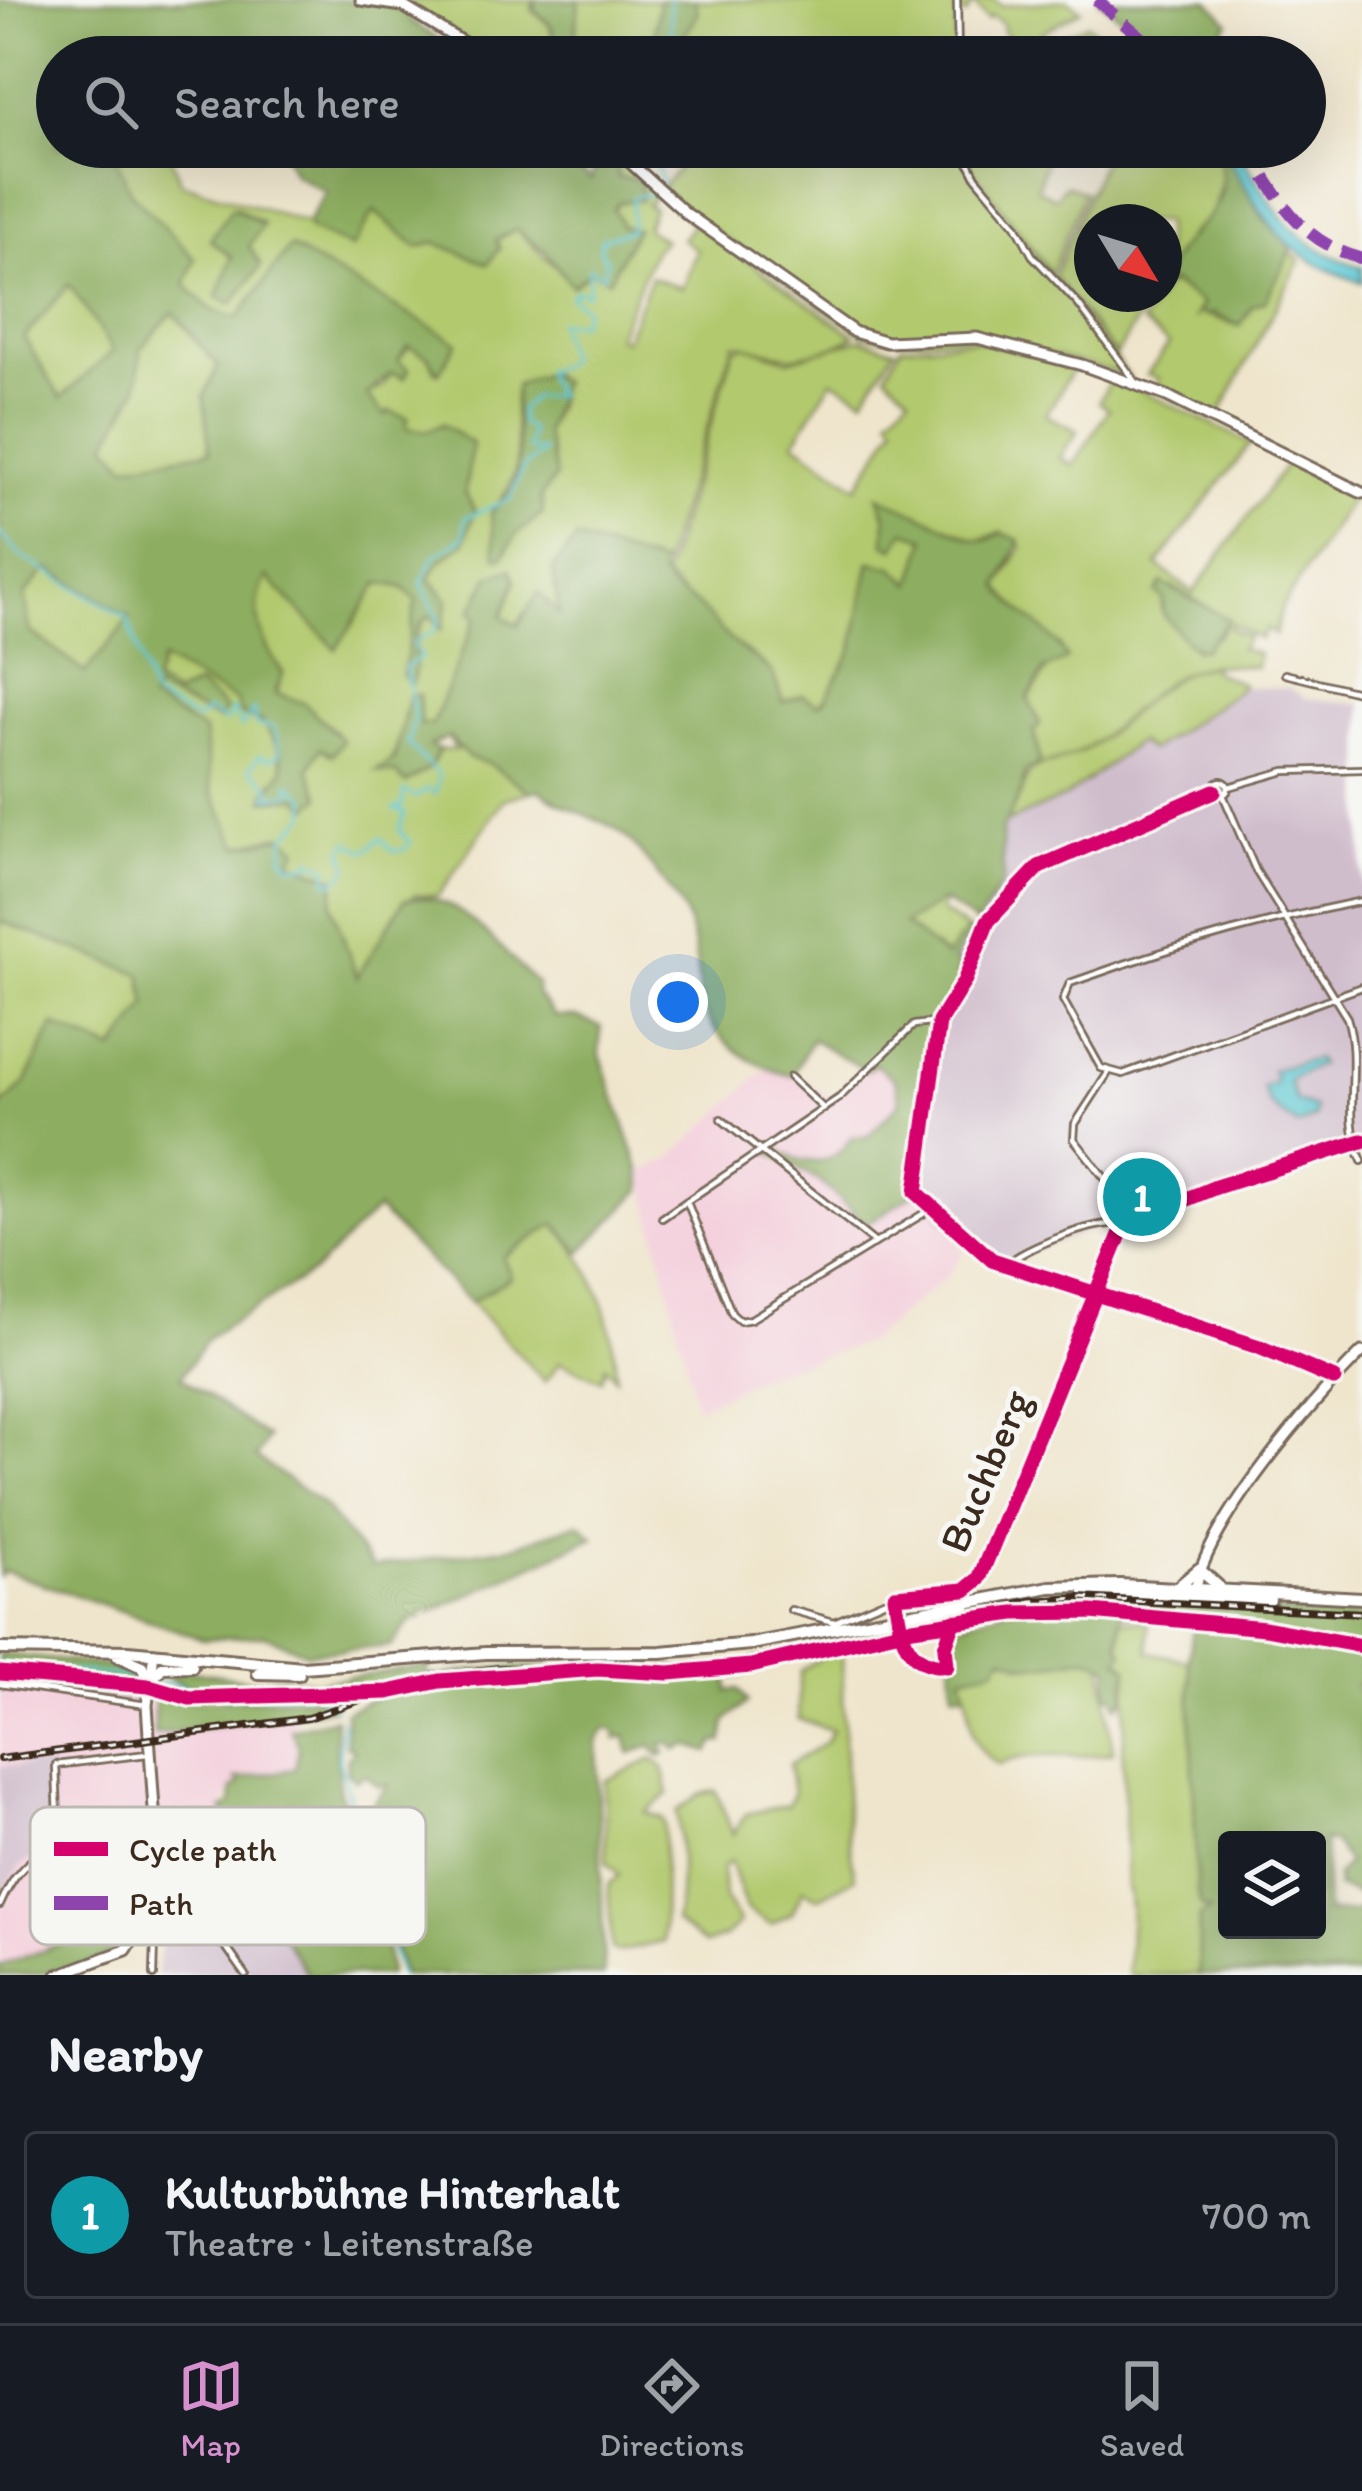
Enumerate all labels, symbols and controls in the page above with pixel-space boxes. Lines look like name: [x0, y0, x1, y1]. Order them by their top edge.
search box: [36, 36, 1326, 168]
icon: search: [78, 69, 144, 135]
text: Search here: [174, 75, 400, 129]
north arrow: [1074, 204, 1182, 312]
your location: [648, 972, 708, 1032]
pin: 1: [1103, 1152, 1181, 1242]
street label: Buchberg: [928, 1382, 1042, 1560]
legend: [30, 1807, 426, 1945]
text: Cycle path: [129, 1830, 277, 1869]
map controls: [1218, 1831, 1326, 1939]
button: layers: [1218, 1831, 1326, 1939]
text: Path: [129, 1884, 193, 1923]
text: Nearby: [48, 2023, 203, 2084]
text: Kulturbühne Hinterhalt: [165, 2165, 620, 2219]
text: 1: [81, 2192, 99, 2239]
text: 700 m: [1202, 2192, 1311, 2239]
text: Theatre · Leitenstraße: [165, 2219, 534, 2266]
tab: Map: [178, 2353, 244, 2464]
tab: Directions: [599, 2353, 744, 2464]
tab: Saved: [1100, 2353, 1184, 2464]

